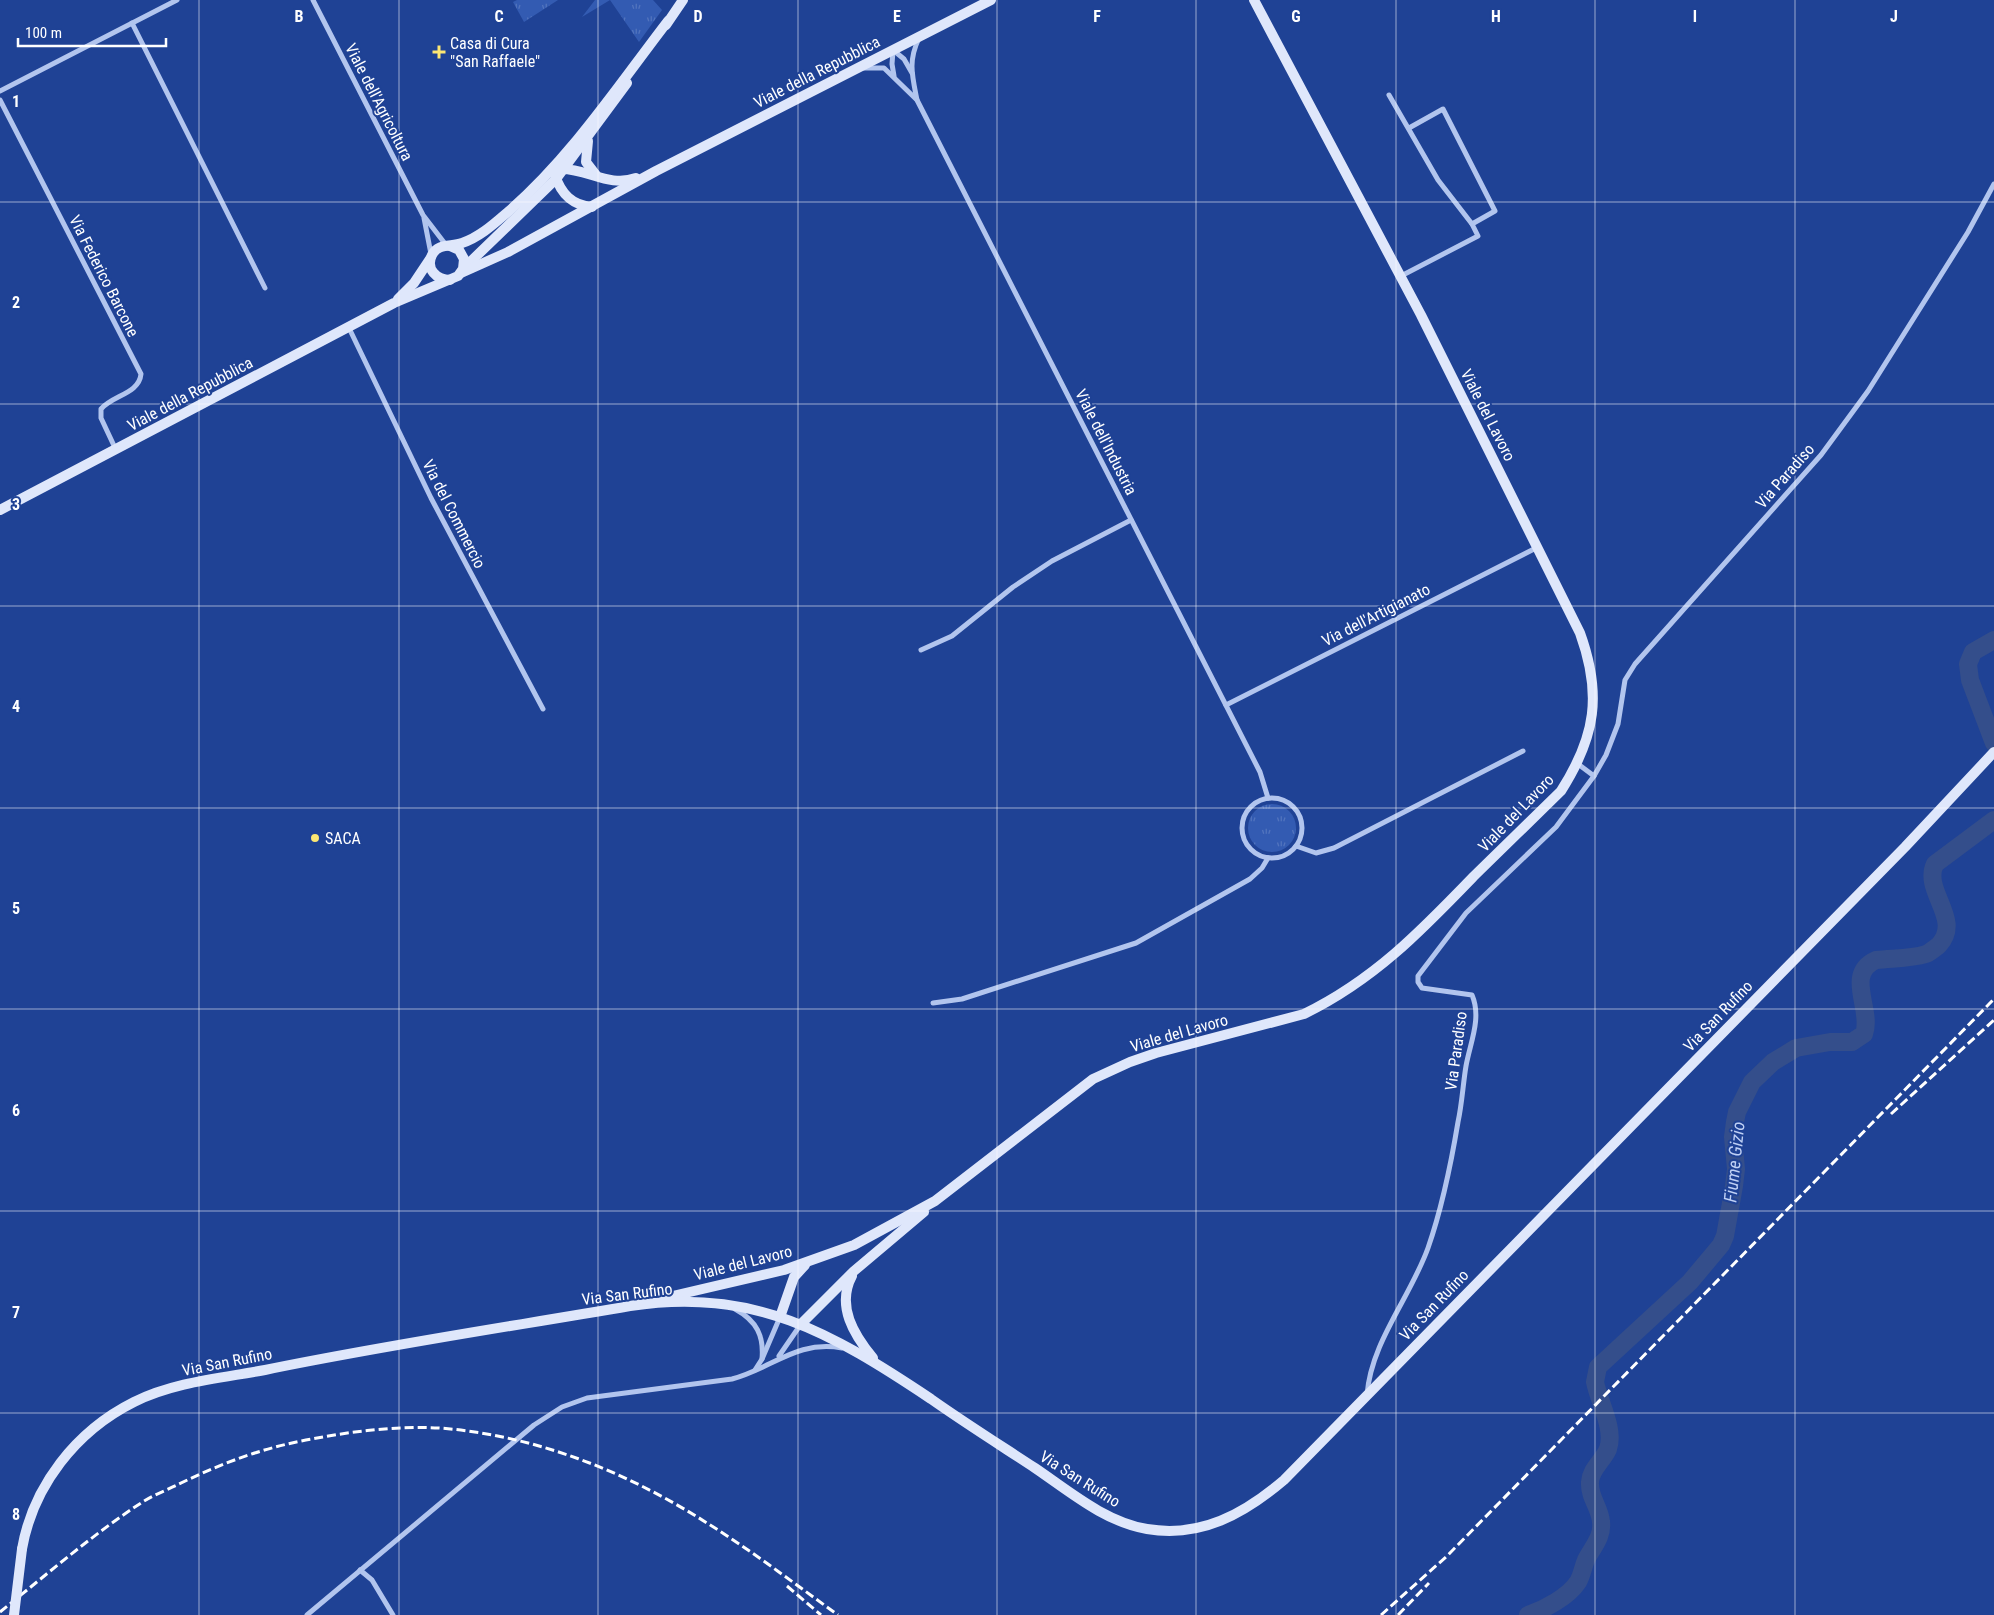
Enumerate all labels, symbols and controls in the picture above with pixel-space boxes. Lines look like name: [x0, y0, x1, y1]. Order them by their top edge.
text: B: [295, 7, 304, 26]
text: C: [494, 7, 504, 26]
text: D: [693, 7, 703, 26]
text: E: [893, 7, 901, 26]
text: F: [1093, 7, 1101, 26]
text: G: [1291, 7, 1301, 26]
text: H: [1491, 7, 1501, 26]
text: I: [1693, 7, 1697, 26]
text: J: [1890, 7, 1898, 26]
scale bar: [18, 15, 165, 47]
text: 100 m: [25, 24, 62, 42]
street label: Viale della Repubblica: [751, 32, 883, 112]
place label: Casa di Cura "San Raffaele": [450, 34, 540, 71]
street label: Viale dell'Agricoltura: [341, 40, 417, 164]
marker: Casa di Cura "San Raffaele": [432, 45, 446, 59]
text: 1: [12, 92, 20, 111]
street label: Via Federico Barcone: [65, 212, 143, 340]
text: 2: [12, 293, 20, 312]
street label: Viale della Repubblica: [124, 353, 256, 435]
street label: Viale del Lavoro: [1457, 366, 1519, 464]
street label: Viale dell'Industria: [1071, 386, 1141, 498]
street label: Via Paradiso: [1752, 440, 1818, 512]
street label: Via del Commercio: [418, 457, 490, 571]
text: 3: [12, 495, 20, 514]
street label: Via dell'Artigianato: [1319, 580, 1433, 650]
text: 4: [12, 697, 20, 716]
street label: Viale del Lavoro: [1474, 770, 1558, 856]
place label: SACA: [325, 829, 361, 848]
marker: SACA: [309, 832, 321, 844]
text: 5: [12, 899, 20, 918]
street label: Via San Rufino: [1679, 977, 1757, 1055]
street label: Viale del Lavoro: [1128, 1010, 1230, 1056]
street label: Via Paradiso: [1441, 1010, 1471, 1092]
text: 6: [12, 1101, 20, 1120]
water label: Fiume Gizio: [1719, 1121, 1749, 1203]
street label: Viale del Lavoro: [692, 1242, 794, 1284]
street label: Via San Rufino: [1395, 1266, 1473, 1344]
street label: Via San Rufino: [581, 1279, 673, 1309]
text: 7: [12, 1303, 20, 1322]
street label: Via San Rufino: [180, 1344, 274, 1380]
street label: Via San Rufino: [1036, 1447, 1124, 1511]
text: 8: [12, 1505, 20, 1524]

